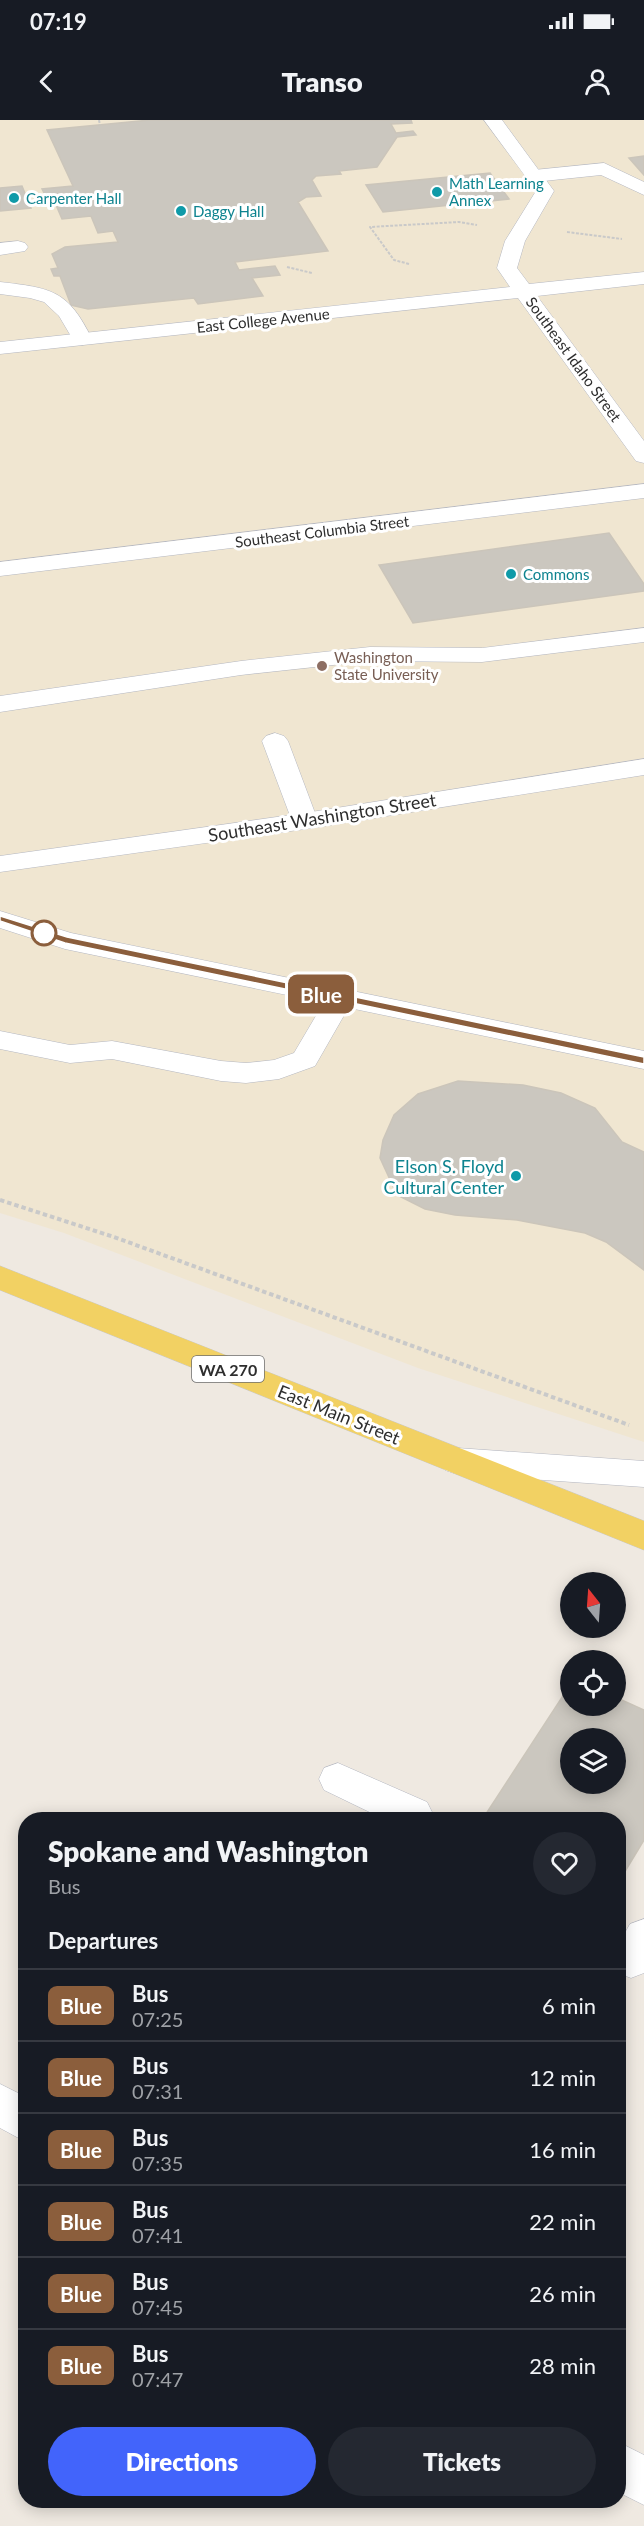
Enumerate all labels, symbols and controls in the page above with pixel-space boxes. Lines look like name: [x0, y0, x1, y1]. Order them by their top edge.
text: 07:19: [30, 8, 87, 35]
icon: back: [30, 65, 63, 98]
text: Transo: [281, 65, 363, 98]
icon: person: [581, 65, 614, 98]
place label: Math Learning Annex: [449, 174, 544, 209]
marker: Math Learning Annex: [430, 185, 444, 199]
place label: Carpenter Hall: [26, 189, 122, 207]
marker: Carpenter Hall: [7, 191, 21, 205]
place label: Daggy Hall: [193, 202, 264, 220]
marker: Daggy Hall: [174, 204, 188, 218]
street label: Southeast Idaho Street: [523, 293, 626, 425]
street label: East College Avenue: [196, 304, 331, 336]
street label: Southeast Columbia Street: [234, 511, 411, 551]
place label: Commons: [523, 565, 589, 583]
marker: Commons: [504, 567, 518, 581]
place label: Washington State University: [334, 648, 439, 683]
marker: Washington State University: [315, 659, 329, 673]
street label: Southeast Washington Street: [207, 788, 438, 846]
unlabelled marker: [31, 920, 57, 946]
line badge: Blue: [279, 974, 363, 1014]
text: Blue: [300, 982, 342, 1007]
place label: Elson S. Floyd Cultural Center: [383, 1155, 504, 1198]
marker: Elson S. Floyd Cultural Center: [509, 1169, 523, 1183]
road number: WA 270: [192, 1356, 264, 1382]
street label: East Main Street: [275, 1379, 404, 1449]
north arrow: [560, 1572, 626, 1638]
map controls: [560, 1572, 626, 1794]
button: locate: [560, 1650, 626, 1716]
button: layers: [560, 1728, 626, 1794]
button: heart: [533, 1832, 596, 1895]
text: Spokane and Washington: [48, 1834, 368, 1868]
text: Bus: [48, 1874, 81, 1898]
text: Departures: [48, 1927, 158, 1954]
text: Bus: [132, 1980, 168, 2007]
text: 6 min: [542, 1992, 596, 2019]
text: Blue: [60, 1993, 102, 2018]
text: 07:25: [132, 2007, 183, 2031]
text: Bus: [132, 2052, 168, 2079]
text: 12 min: [529, 2064, 596, 2091]
text: Blue: [60, 2065, 102, 2090]
text: 07:31: [132, 2079, 183, 2103]
text: Bus: [132, 2124, 168, 2151]
text: 16 min: [529, 2136, 596, 2163]
text: Blue: [60, 2137, 102, 2162]
text: 07:35: [132, 2151, 183, 2175]
text: Bus: [132, 2196, 168, 2223]
text: 22 min: [529, 2208, 596, 2235]
text: Blue: [60, 2209, 102, 2234]
text: 07:41: [132, 2223, 183, 2247]
text: Bus: [132, 2268, 168, 2295]
text: 26 min: [529, 2280, 596, 2307]
text: Blue: [60, 2281, 102, 2306]
text: 07:45: [132, 2295, 183, 2319]
text: Bus: [132, 2340, 168, 2367]
text: 28 min: [529, 2352, 596, 2379]
text: Blue: [60, 2353, 102, 2378]
text: 07:47: [132, 2367, 183, 2391]
button: Directions: [48, 2427, 316, 2496]
button: Tickets: [328, 2427, 596, 2496]

